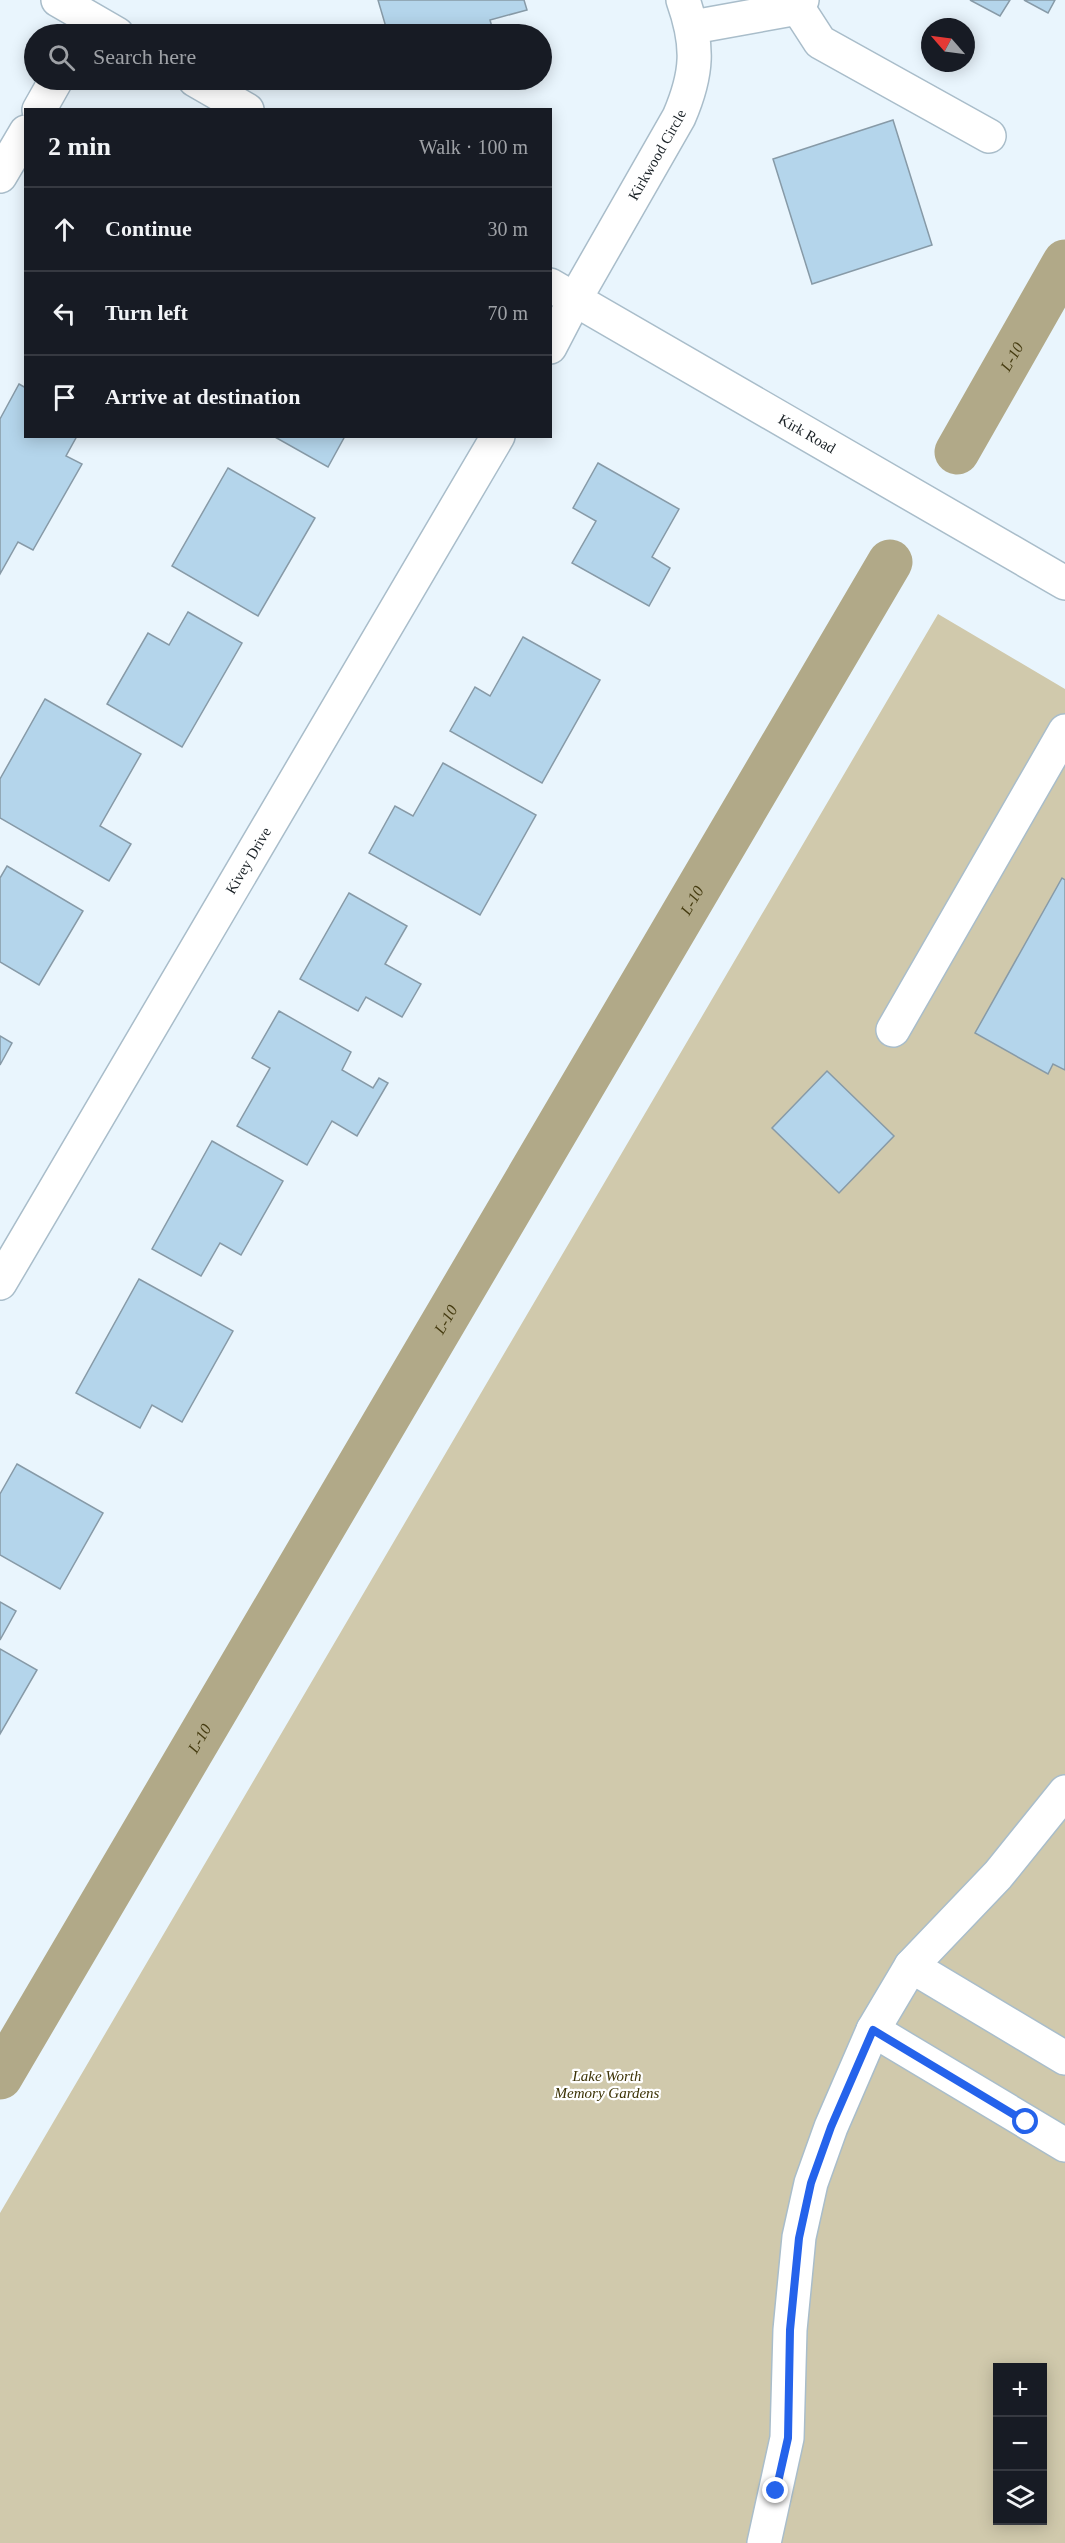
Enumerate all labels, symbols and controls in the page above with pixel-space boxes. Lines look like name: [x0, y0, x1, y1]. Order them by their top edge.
north arrow: [921, 18, 975, 72]
search box: [24, 24, 552, 90]
icon: search: [45, 41, 78, 74]
text: Search here: [93, 44, 196, 69]
street label: Kirkwood Circle: [625, 107, 689, 203]
text: 2 min: [48, 132, 111, 161]
text: Walk · 100 m: [419, 136, 528, 158]
icon: ahead: [48, 213, 81, 246]
text: Continue: [105, 216, 192, 241]
text: 30 m: [487, 218, 528, 240]
icon: left: [48, 297, 81, 330]
text: Turn left: [105, 300, 188, 325]
text: 70 m: [487, 302, 528, 324]
water label: L-10: [996, 339, 1027, 375]
icon: arrive: [48, 381, 81, 414]
text: Arrive at destination: [105, 384, 301, 409]
street label: Kirk Road: [776, 411, 839, 457]
street label: Kivey Drive: [223, 824, 274, 897]
water label: L-10: [676, 883, 707, 919]
water label: L-10: [430, 1302, 461, 1338]
water label: L-10: [184, 1721, 214, 1757]
park label: Lake Worth Memory Gardens: [554, 2068, 660, 2101]
route start: [1012, 2108, 1038, 2134]
map controls: [993, 2363, 1047, 2525]
button: +: [993, 2363, 1047, 2417]
button: −: [993, 2417, 1047, 2471]
button: layers: [993, 2471, 1047, 2525]
route end: [762, 2477, 788, 2503]

